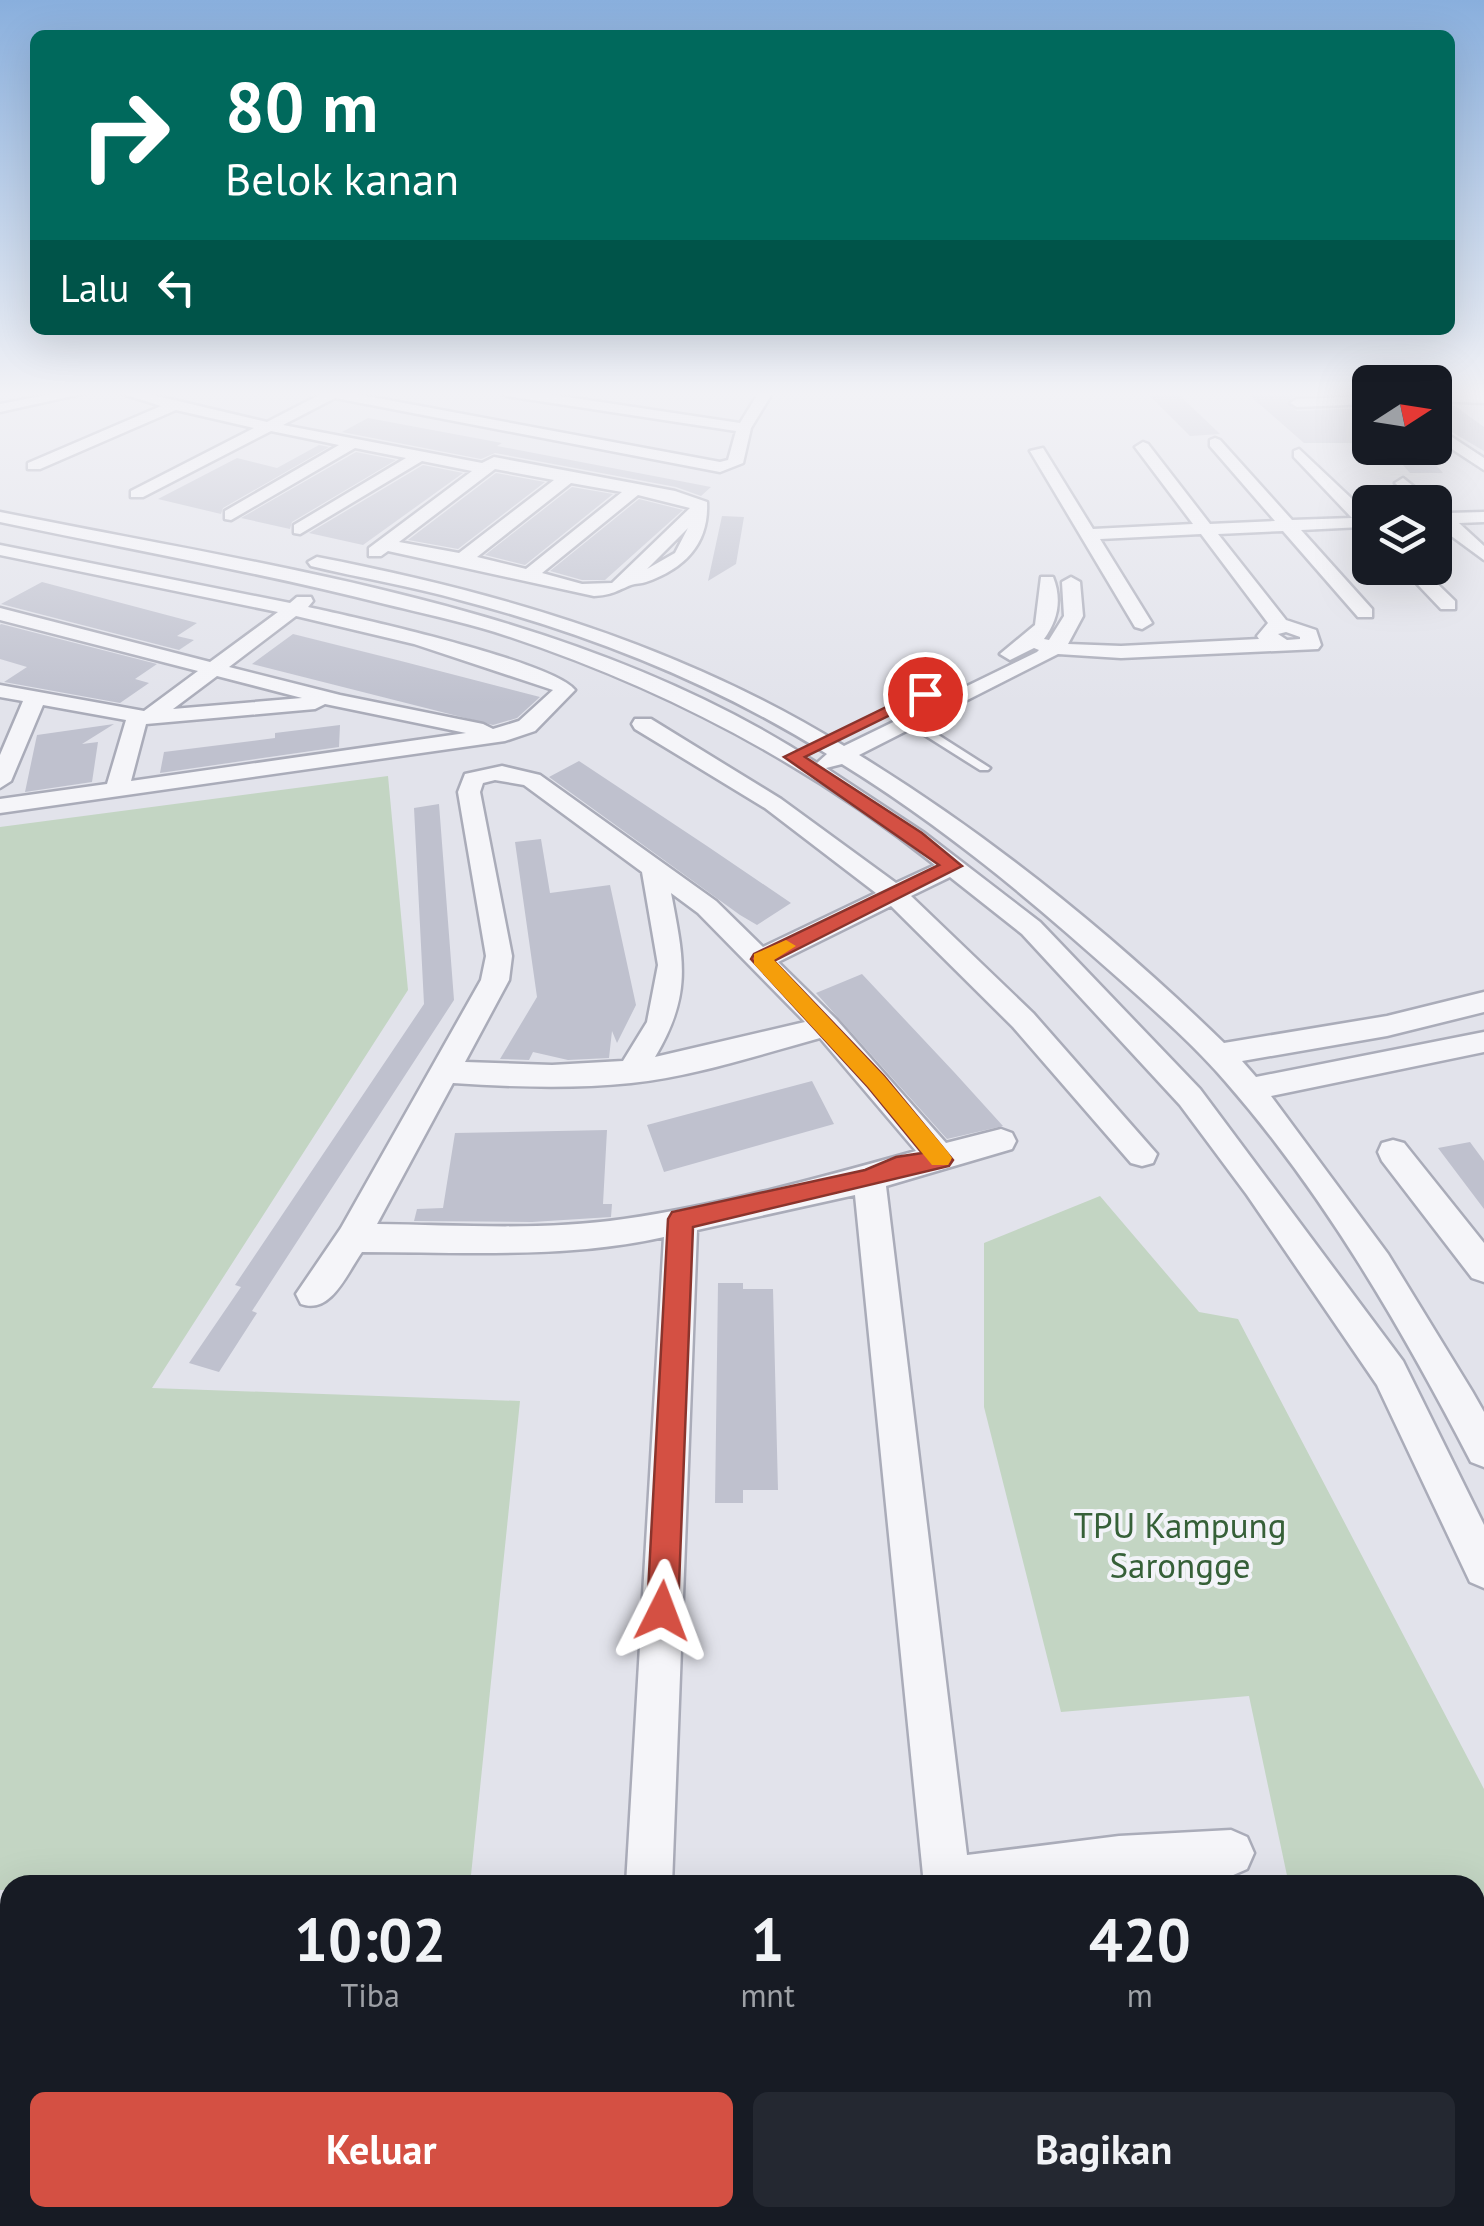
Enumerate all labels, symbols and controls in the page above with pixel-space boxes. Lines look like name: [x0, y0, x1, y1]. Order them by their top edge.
text: 80 m: [225, 61, 378, 151]
icon: right: [60, 70, 190, 200]
text: Belok kanan: [225, 149, 459, 207]
icon: left: [149, 260, 204, 315]
text: Lalu: [60, 263, 129, 312]
north arrow: [1352, 365, 1452, 465]
map controls: [1352, 365, 1452, 585]
button: layers: [1352, 485, 1452, 585]
pin: [883, 652, 968, 737]
icon: arrive: [898, 667, 953, 722]
park label: TPU Kampung Sarongge: [1073, 1502, 1287, 1588]
position arrow: [610, 1559, 714, 1663]
text: 10:02: [294, 1900, 446, 1978]
text: 1: [751, 1900, 785, 1978]
text: 420: [1089, 1900, 1191, 1978]
text: Tiba: [340, 1974, 400, 2016]
text: mnt: [740, 1974, 795, 2016]
text: m: [1127, 1974, 1153, 2016]
button: Keluar: [30, 2092, 733, 2207]
button: Bagikan: [753, 2092, 1455, 2207]

